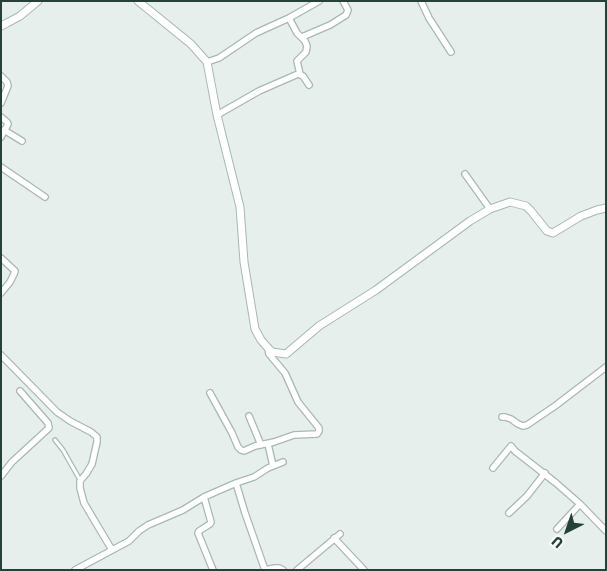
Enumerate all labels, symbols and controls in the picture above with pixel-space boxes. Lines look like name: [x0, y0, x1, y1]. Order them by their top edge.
north arrow: [542, 506, 592, 556]
text: U: [547, 532, 567, 553]

